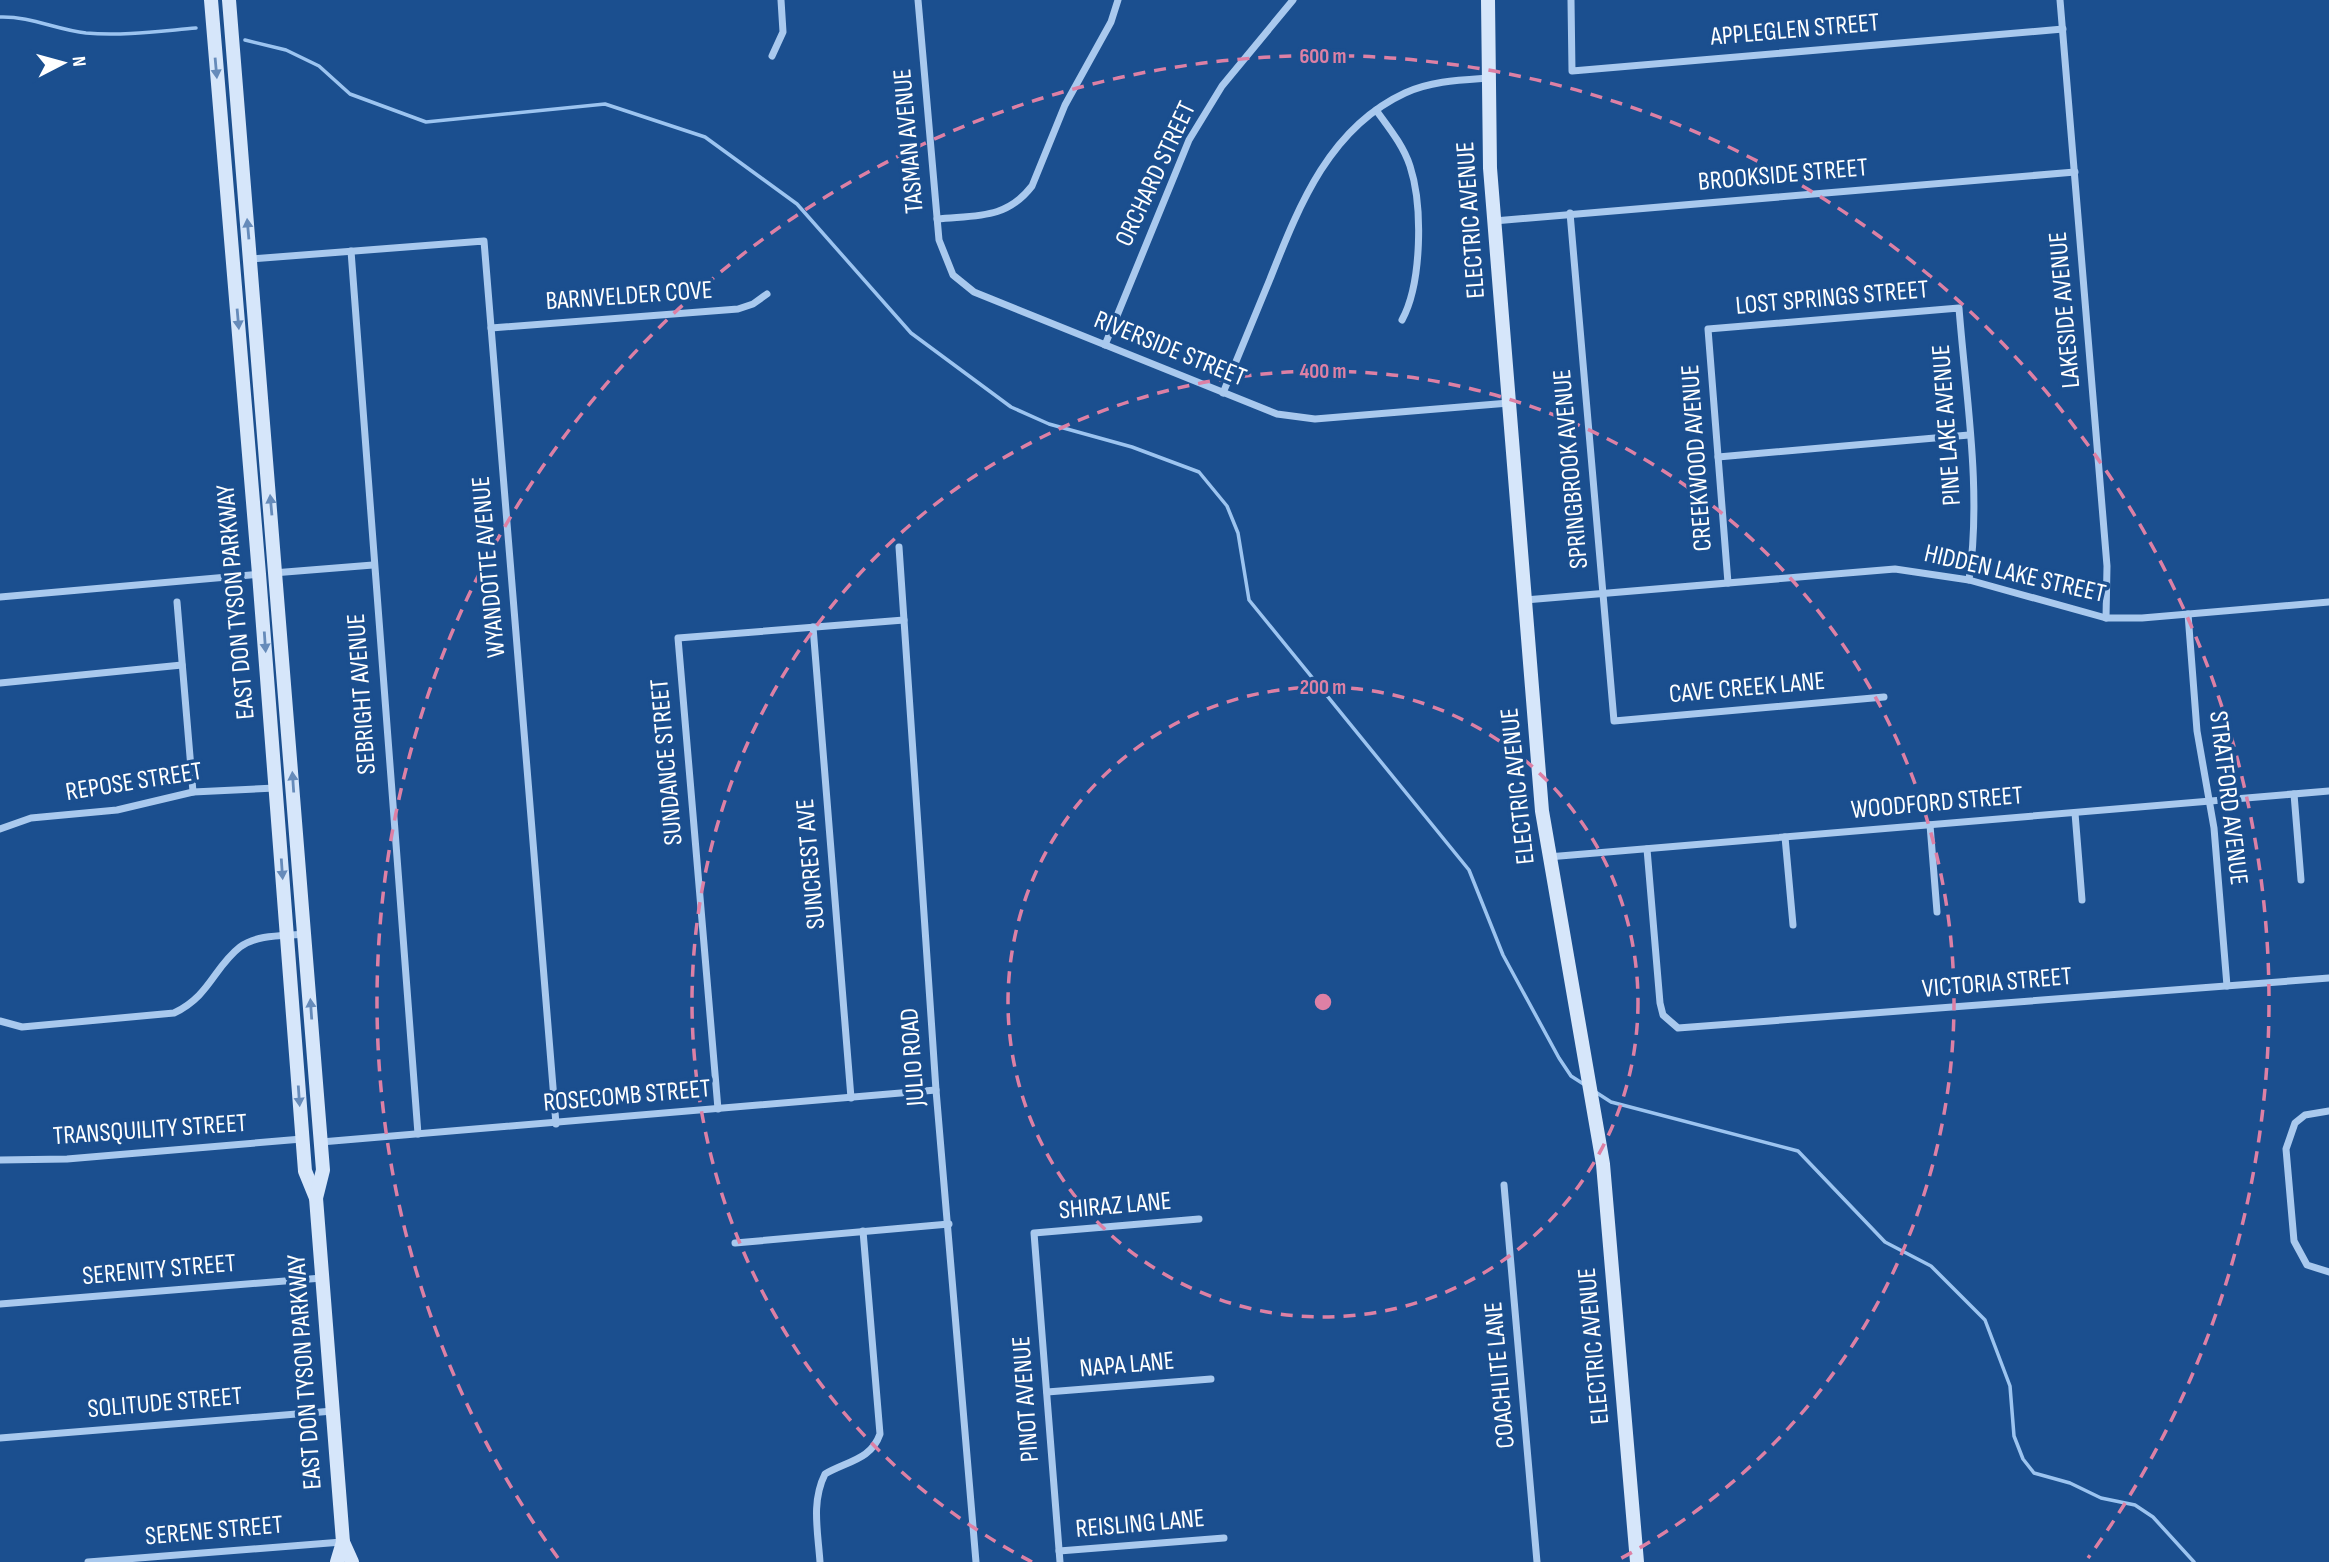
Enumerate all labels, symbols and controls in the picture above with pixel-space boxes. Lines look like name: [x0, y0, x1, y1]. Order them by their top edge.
street label: APPLEGLEN STREET: [1708, 7, 1881, 53]
north arrow: [28, 28, 98, 98]
text: 600 m: [1299, 44, 1347, 69]
text: N: [66, 55, 90, 68]
one-way arrow: [211, 57, 222, 79]
street label: TASMAN AVENUE: [887, 67, 931, 215]
street label: ORCHARD STREET: [1109, 97, 1203, 251]
street label: ELECTRIC AVENUE: [1450, 140, 1492, 300]
street label: BROOKSIDE STREET: [1697, 152, 1869, 198]
one-way arrow: [242, 218, 253, 240]
street label: LAKESIDE AVENUE: [2043, 230, 2087, 390]
street label: LOST SPRINGS STREET: [1734, 274, 1930, 322]
street label: BARNVELDER COVE: [545, 275, 713, 317]
street label: RIVERSIDE STREET: [1089, 304, 1251, 394]
one-way arrow: [233, 308, 244, 330]
street label: PINE LAKE AVENUE: [1926, 343, 1968, 507]
text: 400 m: [1300, 359, 1346, 384]
street label: CREEKWOOD AVENUE: [1675, 364, 1719, 552]
street label: SPRINGBROOK AVENUE: [1547, 368, 1595, 570]
street label: WYANDOTTE AVENUE: [466, 475, 512, 659]
street label: EAST DON TYSON PARKWAY: [210, 483, 262, 721]
one-way arrow: [265, 493, 276, 515]
street label: HIDDEN LAKE STREET: [1921, 538, 2109, 610]
street label: SEBRIGHT AVENUE: [341, 612, 383, 776]
one-way arrow: [260, 631, 271, 653]
street label: CAVE CREEK LANE: [1668, 666, 1826, 710]
text: 200 m: [1300, 675, 1346, 700]
street label: SUNDANCE STREET: [644, 677, 690, 847]
street label: ELECTRIC AVENUE: [1494, 706, 1542, 866]
street label: STRATFORD AVENUE: [2202, 709, 2254, 887]
street label: REPOSE STREET: [64, 756, 204, 808]
one-way arrow: [287, 771, 298, 793]
street label: WOODFORD STREET: [1850, 780, 2024, 826]
street label: SUNCREST AVE: [790, 797, 832, 931]
one-way arrow: [277, 858, 288, 880]
street label: VICTORIA STREET: [1921, 961, 2073, 1005]
centre of rings: [1311, 990, 1335, 1014]
one-way arrow: [305, 997, 316, 1019]
street label: JULIO ROAD: [894, 1007, 932, 1108]
street label: ROSECOMB STREET: [542, 1073, 712, 1119]
one-way arrow: [294, 1085, 305, 1107]
street label: TRANSQUILITY STREET: [52, 1108, 248, 1152]
street label: SHIRAZ LANE: [1057, 1186, 1173, 1226]
street label: SERENITY STREET: [81, 1248, 237, 1292]
street label: EAST DON TYSON PARKWAY: [281, 1253, 329, 1491]
street label: ELECTRIC AVENUE: [1572, 1266, 1616, 1426]
street label: COACHLITE LANE: [1478, 1300, 1522, 1450]
street label: PINOT AVENUE: [1006, 1335, 1046, 1463]
street label: NAPA LANE: [1078, 1345, 1176, 1385]
street label: SOLITUDE STREET: [86, 1381, 244, 1425]
street label: REISLING LANE: [1074, 1503, 1206, 1545]
street label: SERENE STREET: [144, 1510, 284, 1552]

